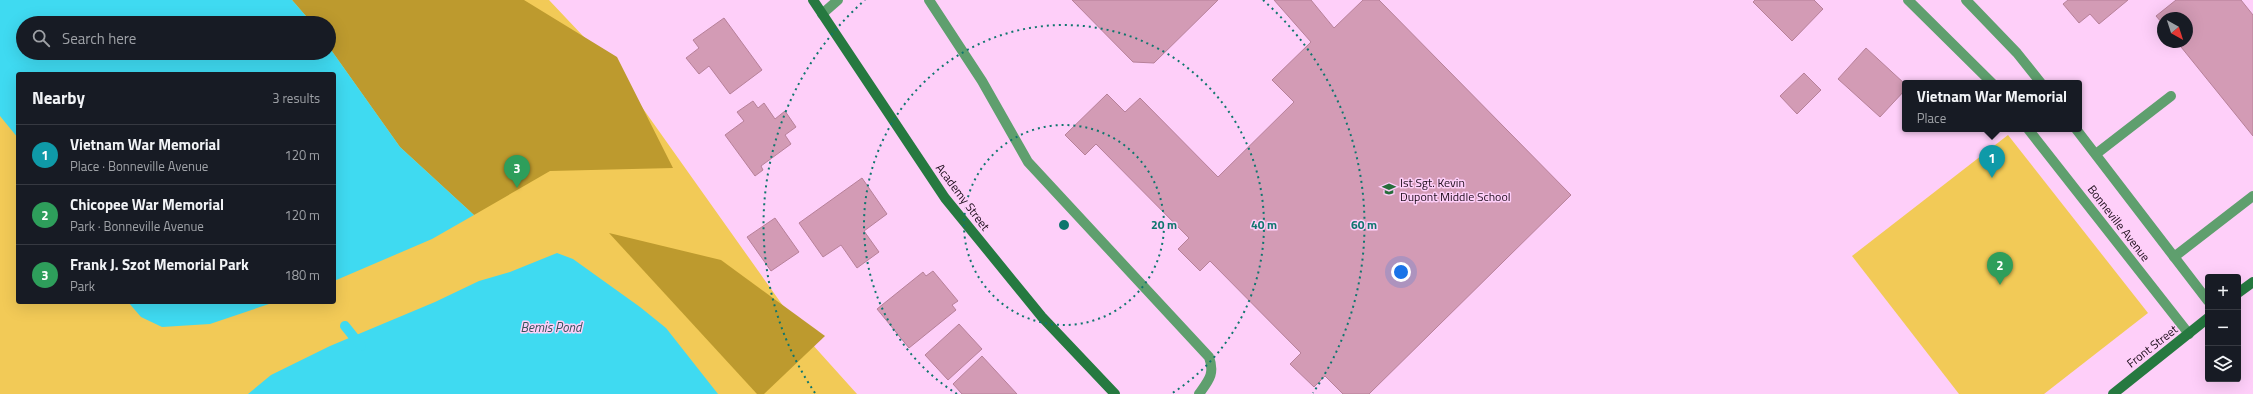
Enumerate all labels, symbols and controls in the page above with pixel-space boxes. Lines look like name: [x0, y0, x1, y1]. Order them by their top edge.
north arrow: [2157, 12, 2193, 48]
search box: [16, 16, 336, 60]
icon: search: [30, 27, 52, 49]
text: Search here: [62, 27, 136, 50]
popup: [1902, 80, 2082, 132]
text: Nearby: [32, 85, 85, 111]
text: Vietnam War Memorial: [1917, 85, 2067, 108]
text: 3 results: [272, 88, 320, 108]
text: Place: [1917, 108, 1946, 128]
text: Vietnam War Memorial: [70, 133, 220, 156]
text: 1: [41, 145, 49, 165]
text: 120 m: [284, 145, 320, 165]
pin: 1: [1979, 145, 2005, 178]
pin: 3: [504, 155, 530, 188]
text: Place · Bonneville Avenue: [70, 156, 208, 176]
street label: Academy Street: [931, 159, 995, 235]
place label: Ist Sgt. Kevin Dupont Middle School: [1400, 173, 1511, 206]
school or university icon: Ist Sgt. Kevin Dupont Middle School: [1381, 181, 1397, 197]
street label: Bonneville Avenue: [2083, 181, 2155, 265]
text: Chicopee War Memorial: [70, 193, 224, 216]
text: 2: [41, 205, 49, 225]
text: 120 m: [284, 205, 320, 225]
text: 20 m: [1151, 215, 1177, 234]
text: 40 m: [1251, 215, 1277, 234]
text: 60 m: [1351, 215, 1377, 234]
text: Park · Bonneville Avenue: [70, 216, 204, 236]
centre of rings: [1057, 218, 1071, 232]
pin: 2: [1987, 252, 2013, 285]
text: Frank J. Szot Memorial Park: [70, 253, 249, 276]
your location: [1391, 262, 1411, 282]
text: 3: [41, 265, 49, 285]
text: 180 m: [284, 265, 320, 285]
map controls: [2205, 274, 2241, 382]
button: +: [2205, 274, 2241, 310]
text: Park: [70, 276, 95, 296]
button: −: [2205, 310, 2241, 346]
water label: Bemis Pond: [520, 317, 583, 337]
street label: Front Street: [2122, 319, 2182, 372]
button: layers: [2205, 346, 2241, 382]

